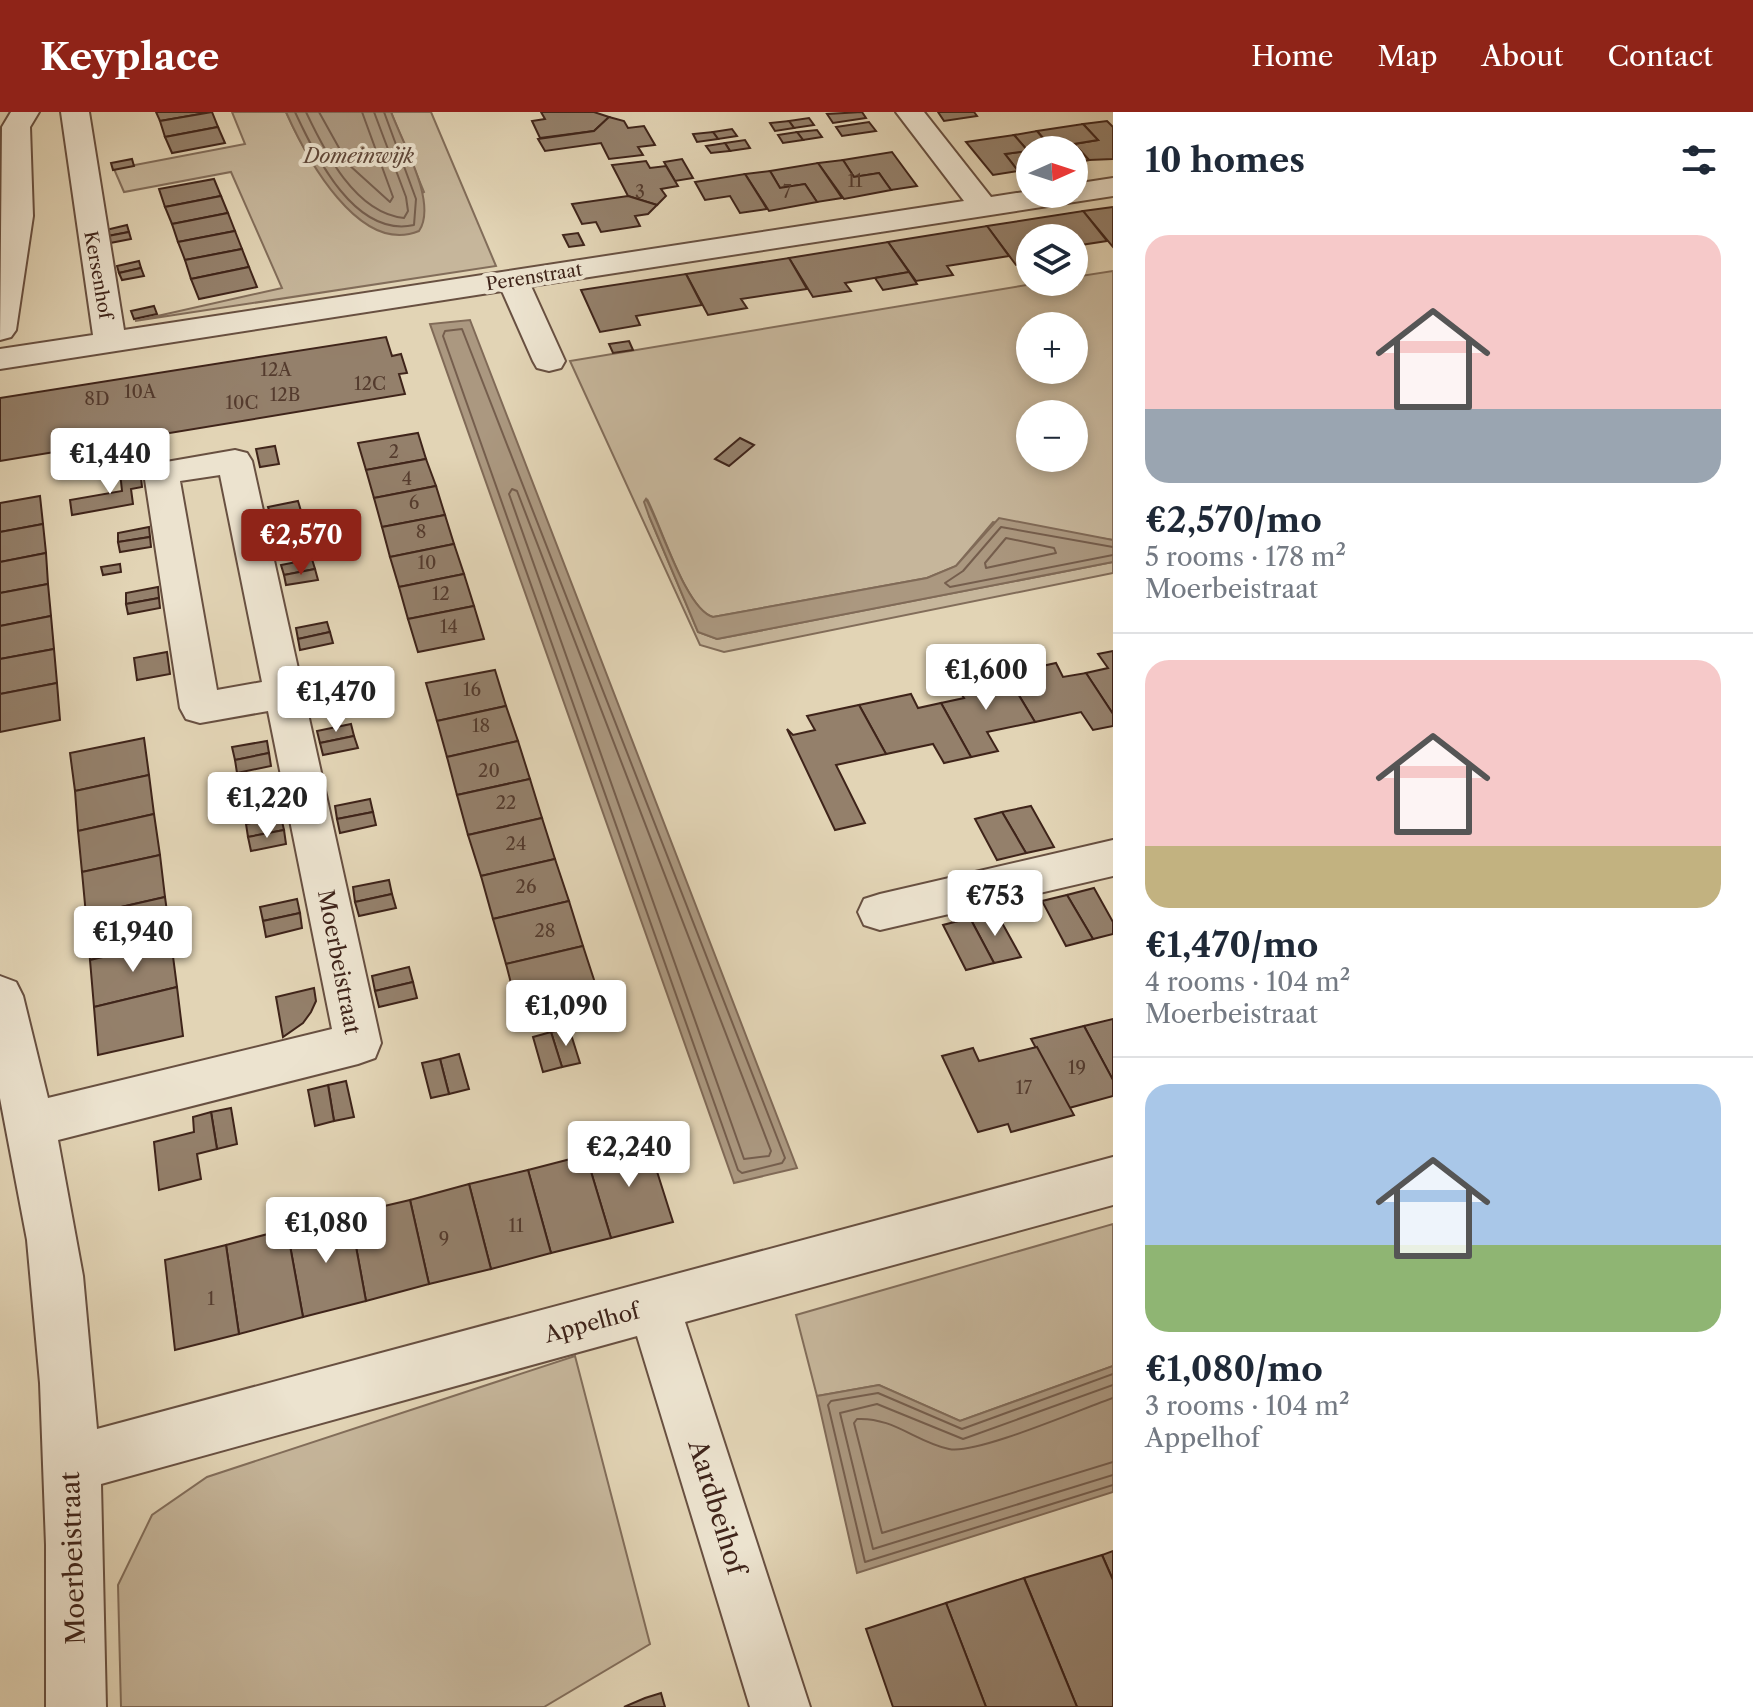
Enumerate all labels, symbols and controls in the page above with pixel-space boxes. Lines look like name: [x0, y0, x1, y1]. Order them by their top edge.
text: Keyplace: [40, 33, 219, 80]
text: Home: [1251, 39, 1333, 73]
text: Map: [1377, 39, 1437, 73]
text: About: [1481, 39, 1563, 73]
text: Contact: [1607, 39, 1713, 73]
north arrow: [1016, 136, 1088, 208]
map controls: [1016, 136, 1088, 472]
icon: filters: [1677, 138, 1721, 182]
text: 10 homes: [1145, 139, 1305, 181]
water label: Domeinwijk: [302, 144, 415, 168]
house number: 11: [847, 170, 863, 192]
house number: 3: [635, 181, 645, 203]
house number: 7: [783, 181, 792, 203]
button: layers: [1016, 224, 1088, 296]
street label: Kersenhof: [79, 229, 117, 323]
street label: Perenstraat: [484, 258, 584, 295]
icon: home: [1361, 287, 1505, 431]
button: +: [1016, 312, 1088, 384]
house number: 12A: [260, 359, 292, 381]
house number: 12C: [354, 373, 386, 395]
house number: 10A: [124, 381, 157, 403]
house number: 12B: [270, 384, 300, 406]
house number: 8D: [84, 388, 110, 410]
house number: 10C: [226, 392, 258, 414]
button: −: [1016, 400, 1088, 472]
pin: €1,440: [45, 428, 175, 496]
text: €1,440: [69, 438, 151, 470]
house number: 2: [389, 441, 399, 463]
house number: 4: [402, 468, 412, 490]
house number: 6: [409, 492, 419, 514]
text: €2,570/mo: [1145, 499, 1322, 541]
pin: €2,570: [236, 509, 366, 577]
text: €2,570: [259, 519, 343, 551]
house number: 8: [416, 521, 426, 543]
text: 5 rooms · 178 m²: [1145, 541, 1346, 573]
house number: 10: [418, 552, 436, 574]
text: Moerbeistraat: [1145, 573, 1318, 605]
house number: 12: [432, 583, 450, 605]
house number: 14: [440, 616, 458, 638]
pin: €1,600: [921, 644, 1051, 712]
text: €1,600: [944, 654, 1028, 686]
pin: €1,470: [271, 666, 401, 734]
text: €1,470: [296, 676, 376, 708]
house number: 16: [463, 679, 481, 701]
icon: home: [1361, 712, 1505, 856]
house number: 18: [472, 715, 490, 737]
house number: 20: [478, 760, 500, 782]
pin: €1,220: [202, 772, 332, 840]
text: €1,220: [226, 782, 308, 814]
house number: 22: [496, 792, 516, 814]
house number: 24: [506, 833, 526, 855]
pin: €753: [948, 870, 1042, 938]
house number: 26: [516, 876, 536, 898]
text: €753: [966, 880, 1024, 912]
street label: Moerbeistraat: [312, 888, 366, 1037]
pin: €1,940: [68, 906, 198, 974]
text: €1,940: [92, 916, 174, 948]
house number: 28: [534, 920, 556, 942]
text: €1,470/mo: [1145, 924, 1318, 966]
text: 4 rooms · 104 m²: [1145, 966, 1350, 998]
pin: €1,090: [501, 980, 631, 1048]
text: €1,090: [524, 990, 608, 1022]
text: Moerbeistraat: [1145, 998, 1318, 1030]
house number: 19: [1068, 1057, 1086, 1079]
house number: 17: [1016, 1077, 1032, 1099]
pin: €2,240: [564, 1121, 694, 1189]
text: €2,240: [586, 1131, 672, 1163]
icon: home: [1361, 1136, 1505, 1280]
pin: €1,080: [261, 1197, 391, 1265]
text: €1,080: [284, 1207, 368, 1239]
house number: 11: [508, 1215, 524, 1237]
house number: 9: [439, 1228, 449, 1250]
house number: 1: [207, 1288, 215, 1310]
street label: Appelhof: [541, 1297, 646, 1349]
text: €1,080/mo: [1145, 1348, 1323, 1390]
text: 3 rooms · 104 m²: [1145, 1390, 1350, 1422]
text: Appelhof: [1145, 1422, 1260, 1454]
street label: Aardbeihof: [681, 1435, 753, 1581]
street label: Moerbeistraat: [54, 1470, 92, 1645]

